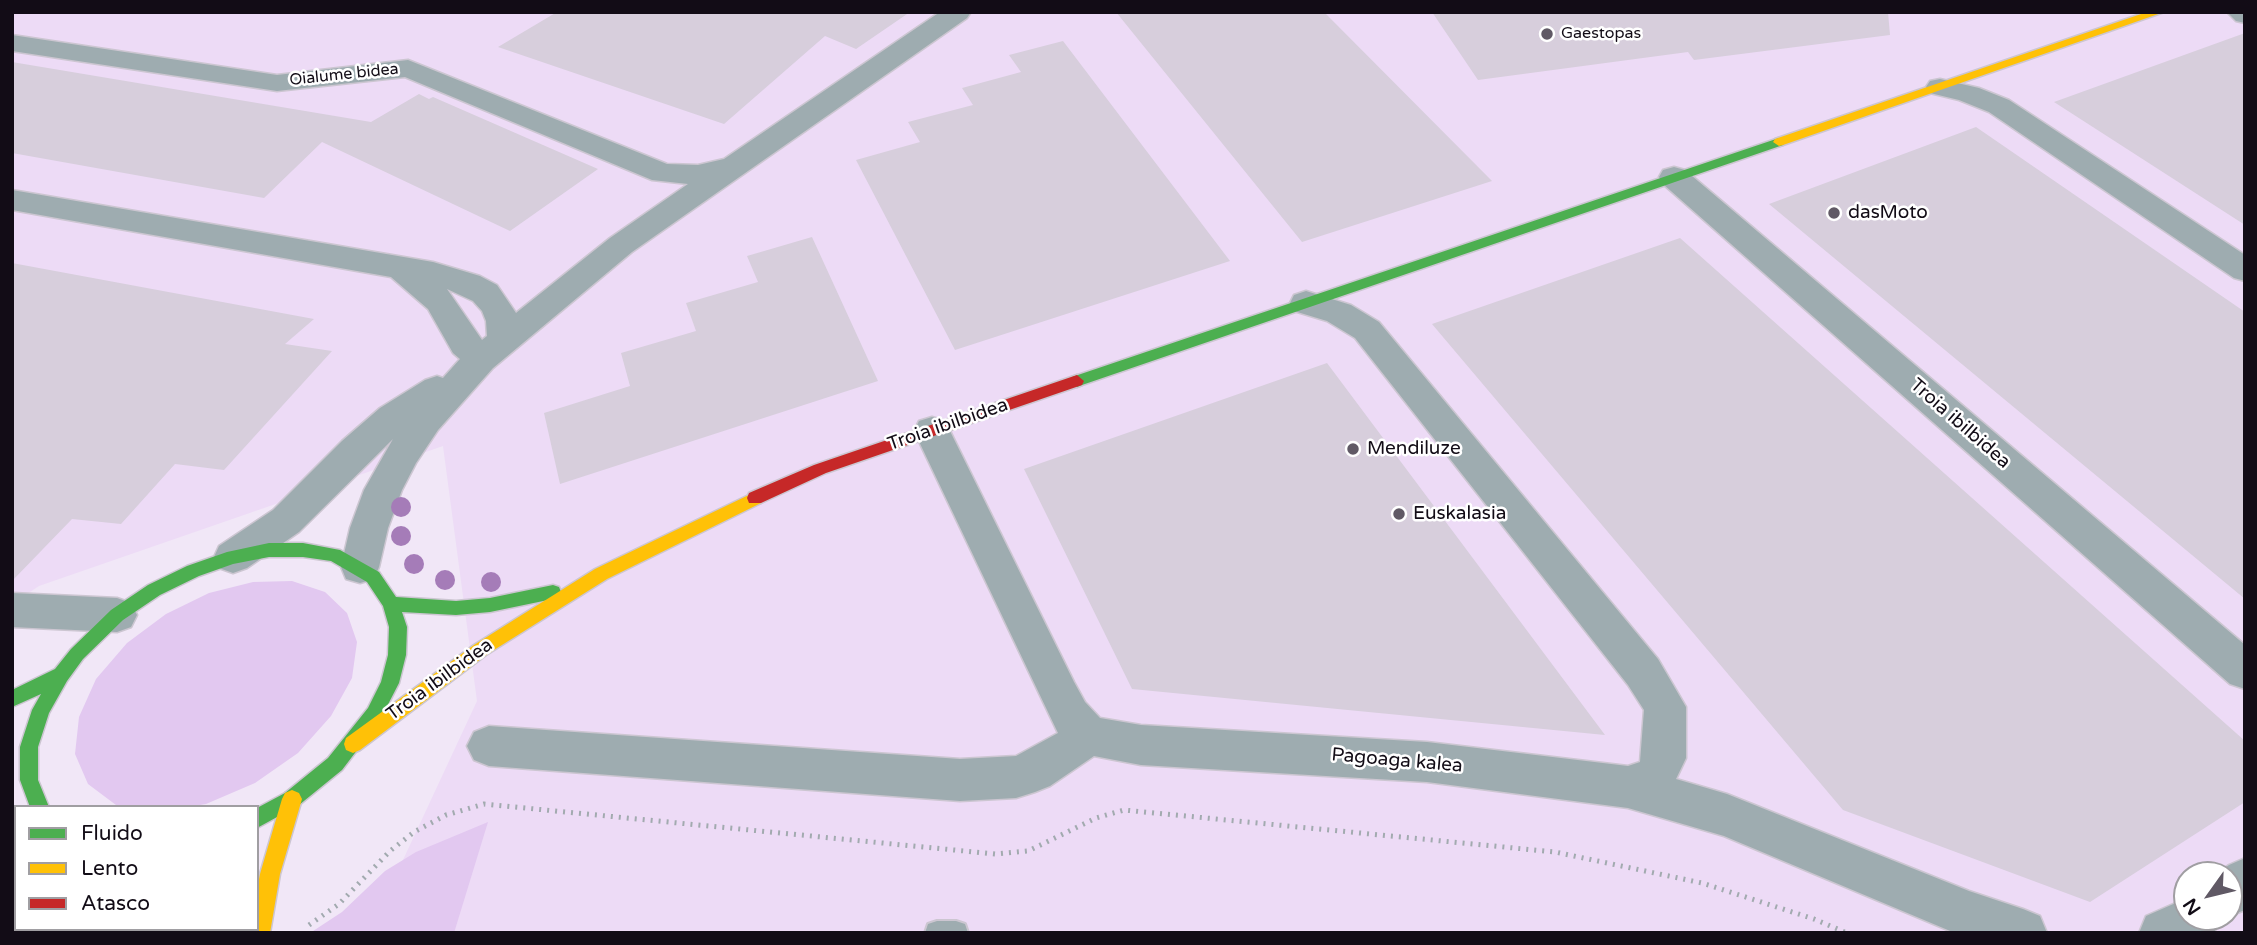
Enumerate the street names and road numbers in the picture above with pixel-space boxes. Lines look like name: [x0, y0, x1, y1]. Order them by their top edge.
street label: Oialume bidea: [288, 60, 400, 90]
street label: Troia ibilbidea: [1905, 374, 2015, 474]
street label: Troia ibilbidea: [885, 394, 1011, 456]
street label: Troia ibilbidea: [382, 634, 498, 726]
street label: Pagoaga kalea: [1330, 744, 1464, 778]

